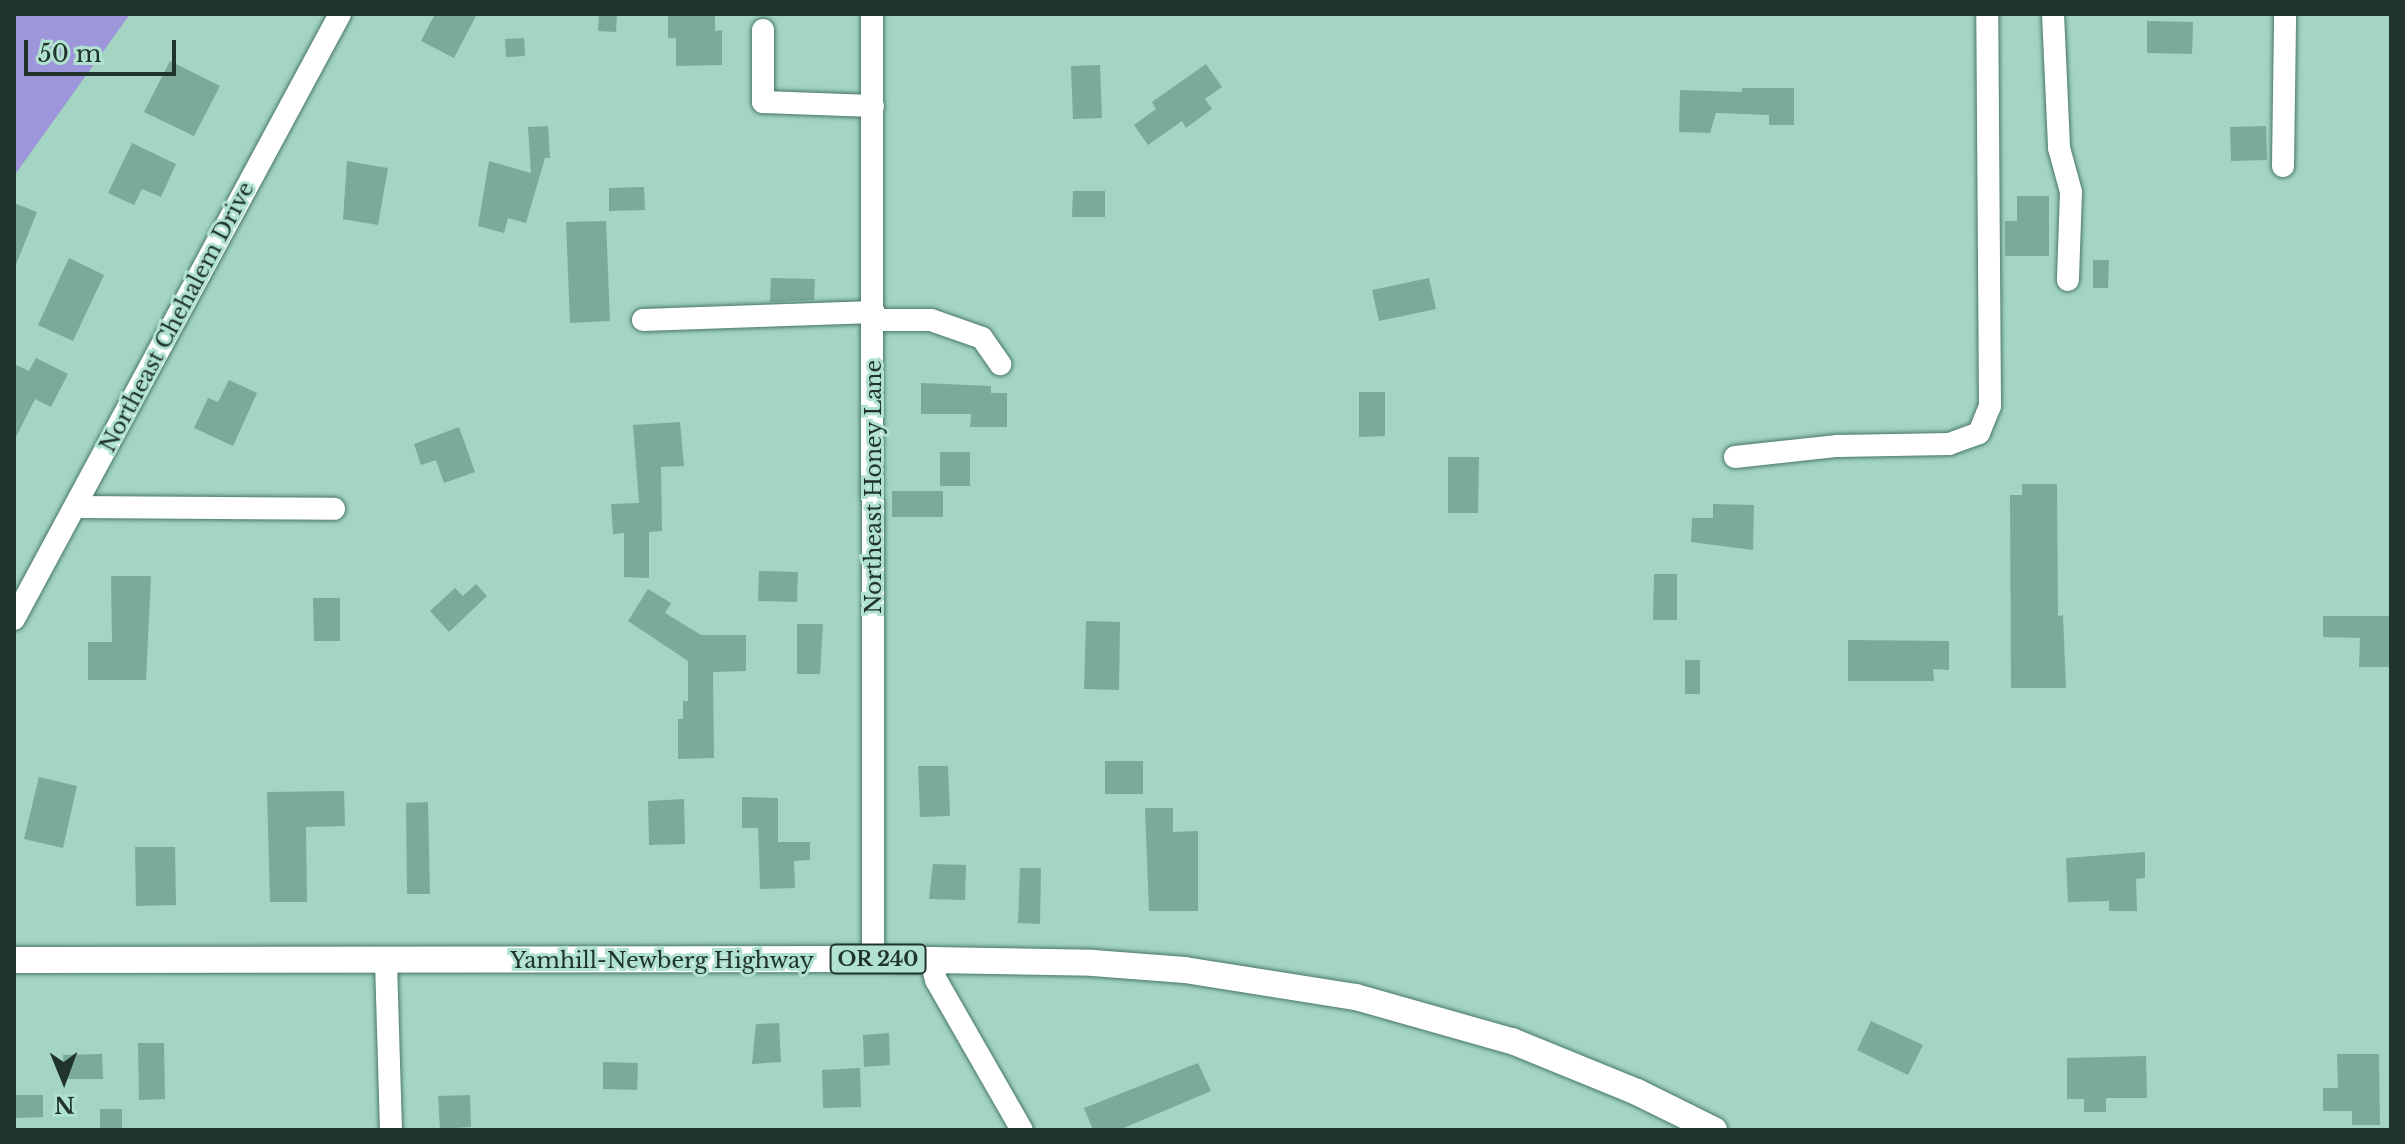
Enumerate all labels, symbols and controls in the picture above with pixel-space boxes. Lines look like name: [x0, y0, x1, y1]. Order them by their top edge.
scale bar: [28, 24, 180, 74]
text: 50 m: [38, 39, 101, 68]
street label: Northeast Chehalem Drive: [94, 177, 260, 457]
street label: Northeast Honey Lane: [861, 360, 887, 614]
road number: OR 240: [828, 943, 928, 975]
street label: Yamhill-Newberg Highway: [510, 948, 814, 974]
north arrow: [24, 1040, 104, 1120]
text: N: [54, 1091, 75, 1118]

